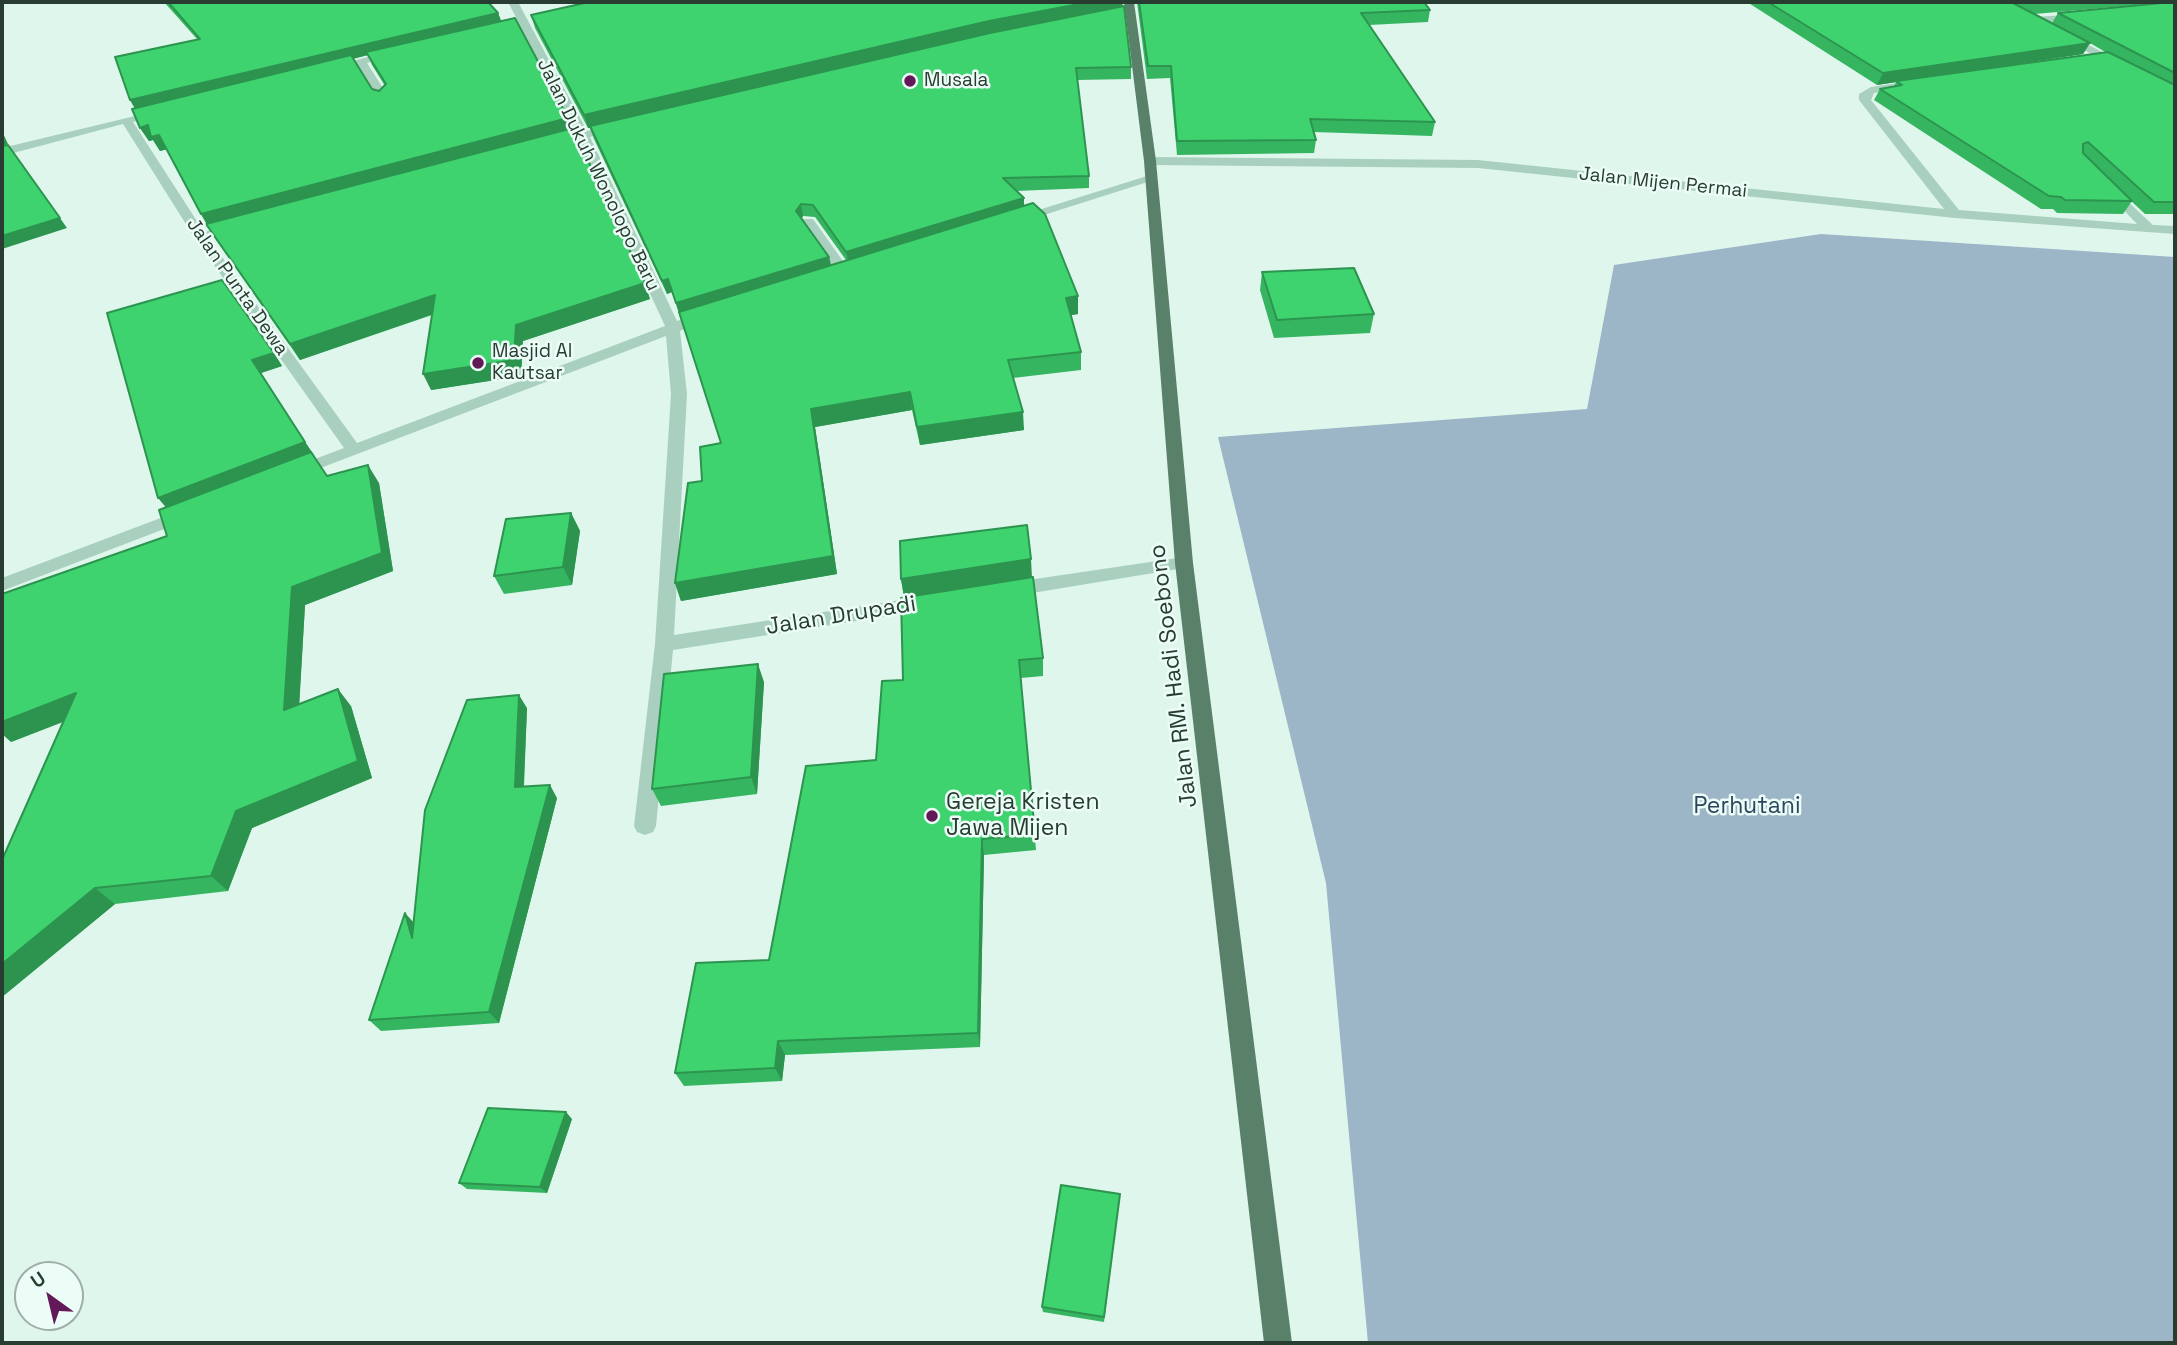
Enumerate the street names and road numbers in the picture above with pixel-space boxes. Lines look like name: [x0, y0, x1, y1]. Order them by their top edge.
street label: Jalan Dukuh Wonolopo Baru: [532, 55, 664, 295]
street label: Jalan Mijen Permai: [1578, 163, 1748, 203]
street label: Jalan Punta Dewa: [181, 214, 293, 360]
street label: Jalan RM. Hadi Soebono: [1144, 543, 1204, 809]
street label: Jalan Drupadi: [764, 591, 918, 641]

